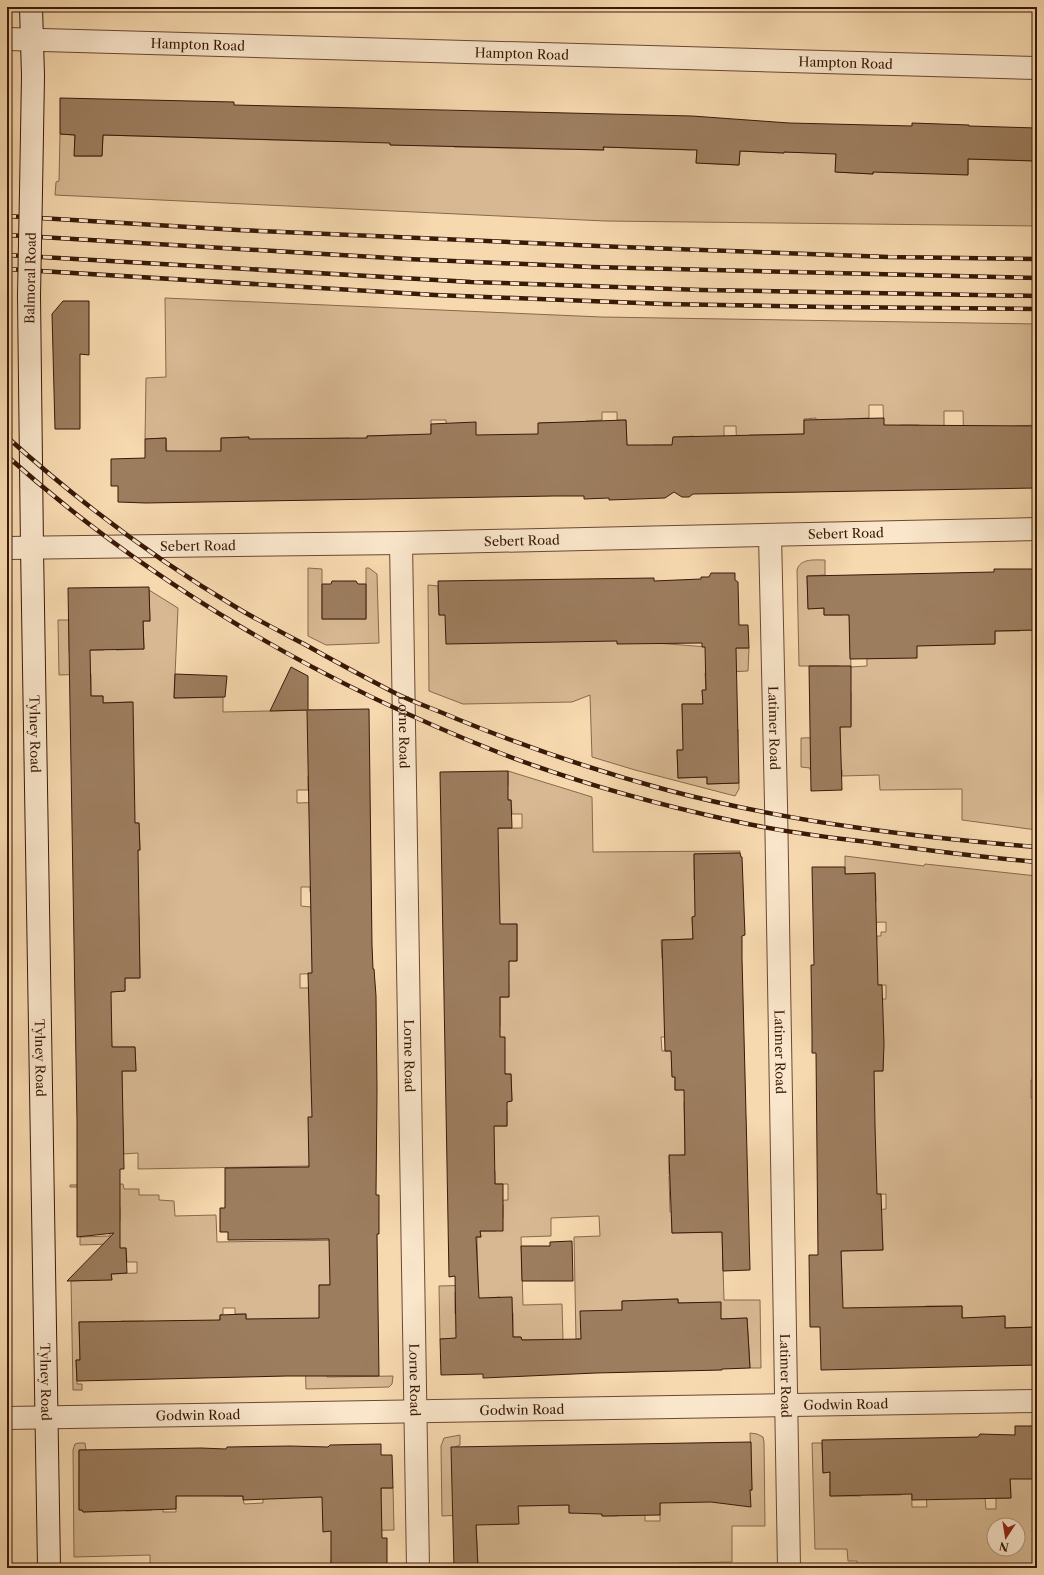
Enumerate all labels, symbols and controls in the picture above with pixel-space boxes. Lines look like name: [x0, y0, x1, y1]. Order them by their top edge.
street label: Hampton Road: [151, 35, 245, 54]
street label: Hampton Road: [474, 44, 569, 63]
street label: Hampton Road: [798, 53, 893, 72]
street label: Balmoral Road: [21, 232, 39, 324]
street label: Sebert Road: [808, 524, 884, 542]
street label: Sebert Road: [484, 532, 560, 549]
street label: Sebert Road: [160, 537, 236, 554]
street label: Latimer Road: [765, 686, 783, 770]
street label: Tylney Road: [26, 695, 44, 773]
street label: Lorne Road: [396, 695, 413, 769]
street label: Latimer Road: [772, 1010, 789, 1094]
street label: Tylney Road: [32, 1019, 49, 1097]
street label: Lorne Road: [401, 1019, 418, 1093]
street label: Latimer Road: [777, 1334, 794, 1418]
street label: Tylney Road: [37, 1343, 55, 1421]
street label: Lorne Road: [406, 1343, 423, 1417]
street label: Godwin Road: [803, 1395, 888, 1413]
street label: Godwin Road: [479, 1401, 565, 1418]
street label: Godwin Road: [155, 1406, 241, 1424]
north arrow: [986, 1517, 1026, 1557]
text: N: [997, 1539, 1010, 1555]

